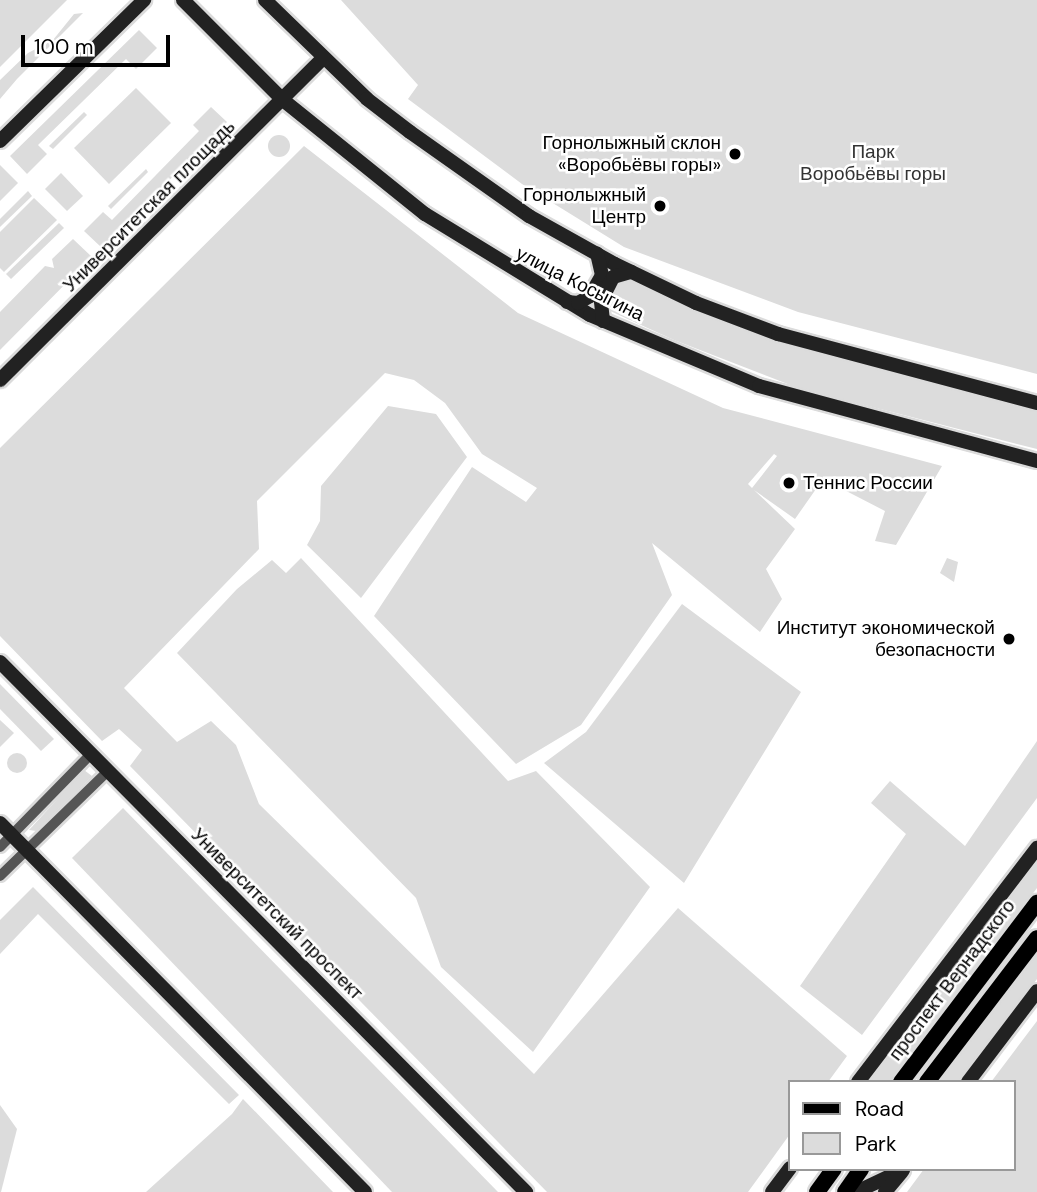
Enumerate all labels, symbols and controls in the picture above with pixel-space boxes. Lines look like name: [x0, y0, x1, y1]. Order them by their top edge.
scale bar: [24, 21, 173, 65]
text: 100 m: [34, 33, 94, 61]
street label: Университетская площадь: [58, 115, 240, 297]
place label: Горнолыжный склон «Воробьёвы горы»: [543, 132, 721, 176]
park label: Парк Воробьёвы горы: [800, 141, 946, 185]
marker: Горнолыжный склон «Воробьёвы горы»: [727, 146, 743, 162]
place label: Горнолыжный Центр: [523, 184, 646, 228]
marker: Горнолыжный Центр: [652, 198, 668, 214]
street label: улица Косыгина: [512, 242, 648, 326]
place label: Теннис России: [803, 472, 933, 494]
marker: Теннис России: [781, 475, 797, 491]
place label: Институт экономической безопасности: [777, 617, 995, 661]
marker: Институт экономической безопасности: [1001, 631, 1017, 647]
street label: Университетский проспект: [186, 823, 368, 1005]
street label: проспект Вернадского: [884, 895, 1020, 1065]
legend: [788, 1080, 1016, 1171]
text: Road: [855, 1095, 904, 1123]
text: Park: [855, 1130, 896, 1158]

